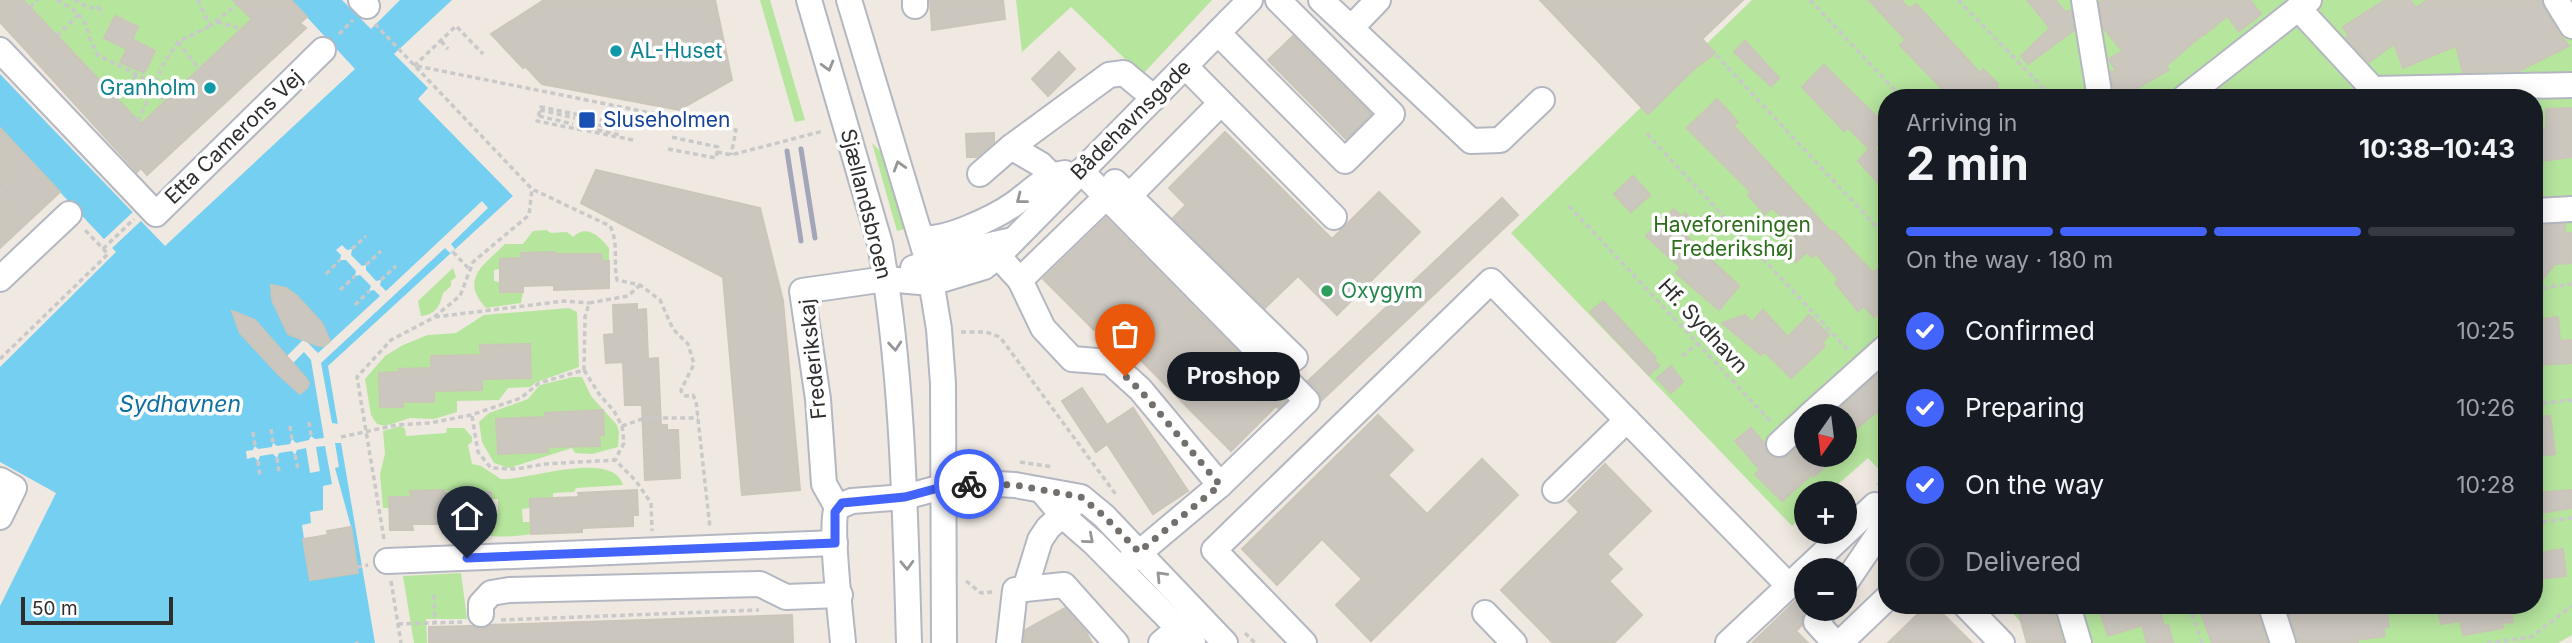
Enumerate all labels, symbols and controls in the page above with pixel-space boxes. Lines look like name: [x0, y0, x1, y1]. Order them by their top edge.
place label: AL-Huset: [630, 38, 723, 63]
marker: AL-Huset: [608, 43, 624, 59]
street label: Bådehavnsgade: [1065, 54, 1196, 185]
one-way arrow: [820, 59, 835, 71]
street label: Etta Camerons Vej: [160, 65, 308, 209]
place label: Granholm: [100, 75, 196, 100]
marker: Granholm: [202, 80, 218, 96]
place label: Sluseholmen: [603, 107, 730, 132]
text: Arriving in: [1906, 109, 2017, 137]
marker: Sluseholmen: [577, 110, 597, 130]
street label: Sjællandsbroen: [836, 126, 897, 282]
text: 10:38–10:43: [2359, 133, 2515, 164]
text: 2 min: [1906, 135, 2029, 191]
one-way arrow: [892, 160, 907, 172]
one-way arrow: [1016, 190, 1029, 203]
park label: Haveforeningen Frederikshøj: [1653, 212, 1811, 261]
text: On the way · 180 m: [1906, 246, 2113, 274]
street label: Hf. Sydhavn: [1653, 273, 1753, 378]
place label: Oxygym: [1341, 278, 1423, 303]
marker: Oxygym: [1319, 283, 1335, 299]
street label: Frederikskaj: [794, 298, 831, 421]
pin: [1095, 304, 1155, 376]
icon: check: [1906, 312, 1944, 350]
icon: bag: [1106, 315, 1144, 353]
text: Confirmed: [1965, 315, 2095, 346]
text: 10:25: [2457, 317, 2515, 345]
one-way arrow: [887, 341, 902, 352]
callout: Proshop: [1167, 352, 1300, 400]
text: Proshop: [1187, 362, 1280, 390]
icon: check: [1906, 389, 1944, 427]
water label: Sydhavnen: [119, 390, 241, 418]
text: Preparing: [1965, 392, 2085, 423]
text: 10:26: [2456, 394, 2515, 422]
north arrow: [1794, 404, 1857, 467]
map controls: [1794, 404, 1857, 621]
courier: [934, 449, 1004, 519]
icon: bike: [950, 465, 988, 503]
icon: check: [1906, 466, 1944, 504]
text: On the way: [1965, 469, 2104, 500]
text: 10:28: [2456, 471, 2515, 499]
button: +: [1794, 481, 1857, 544]
pin: [437, 486, 497, 558]
icon: home: [448, 497, 486, 535]
one-way arrow: [1081, 531, 1094, 543]
text: Delivered: [1965, 546, 2081, 577]
button: −: [1794, 558, 1857, 621]
one-way arrow: [899, 560, 915, 571]
one-way arrow: [1157, 571, 1170, 584]
scale bar: [21, 594, 173, 626]
text: 50 m: [32, 597, 78, 620]

